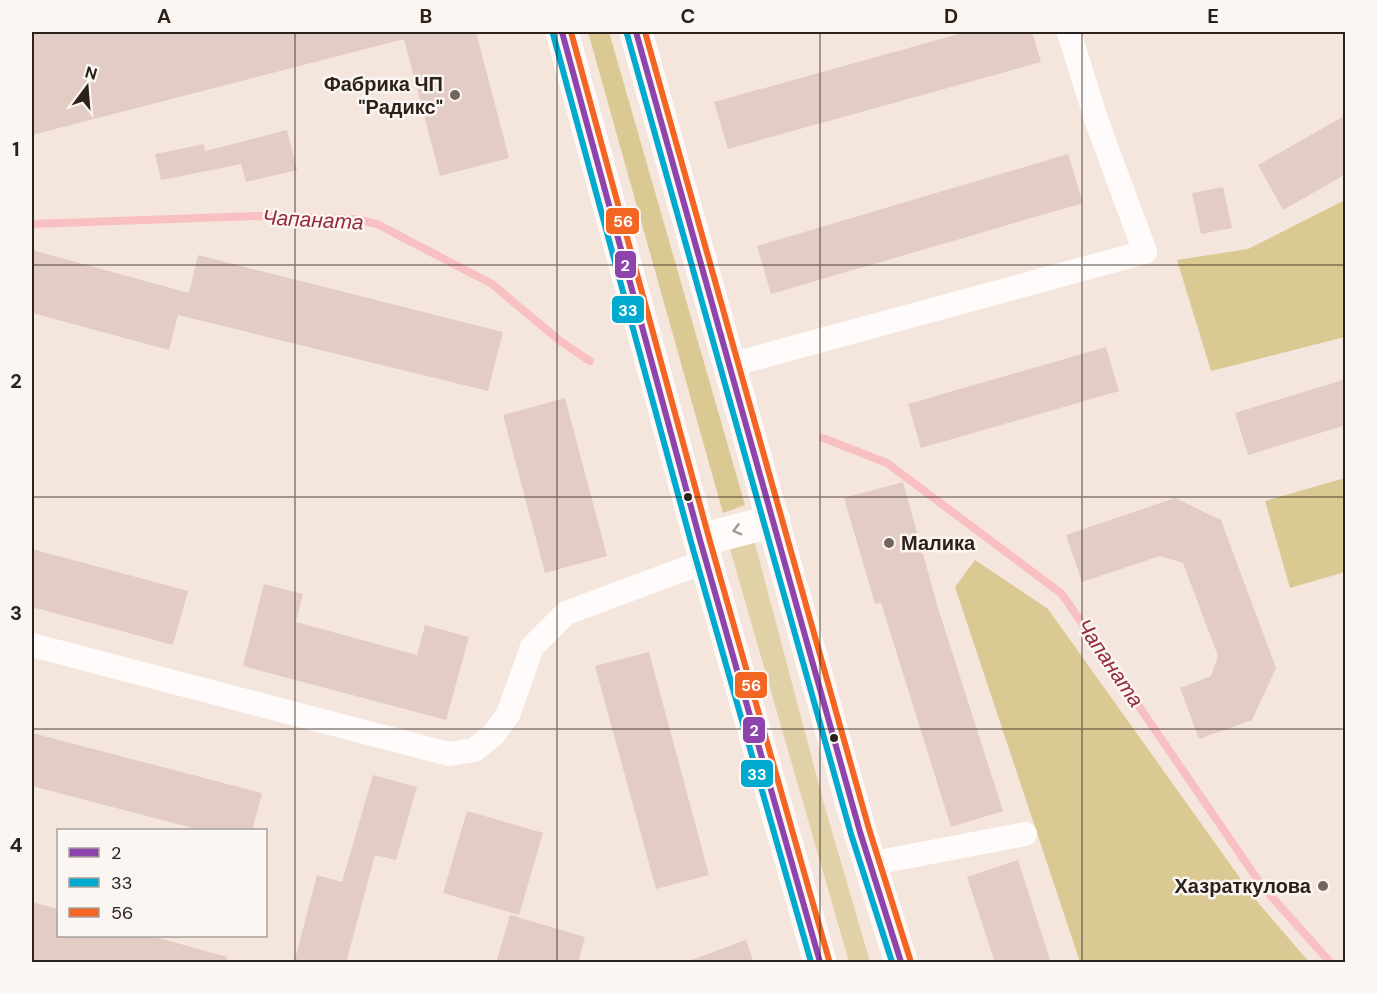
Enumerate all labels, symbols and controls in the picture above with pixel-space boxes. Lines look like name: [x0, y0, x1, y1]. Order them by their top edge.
text: A: [157, 3, 171, 29]
text: B: [420, 3, 432, 29]
text: C: [681, 3, 695, 29]
text: D: [944, 3, 958, 29]
text: E: [1207, 3, 1219, 29]
north arrow: [57, 57, 117, 117]
text: N: [82, 61, 100, 85]
place label: Фабрика ЧП "Радикс": [324, 71, 443, 120]
marker: Фабрика ЧП "Радикс": [448, 88, 462, 102]
text: 1: [12, 136, 20, 162]
water label: Чапаната: [262, 203, 364, 237]
line badge: 56: [605, 207, 640, 235]
text: 56: [613, 211, 633, 232]
line badge: 2: [614, 250, 637, 279]
text: 2: [620, 255, 630, 276]
line badge: 33: [611, 295, 645, 324]
text: 33: [618, 300, 638, 321]
text: 2: [10, 368, 22, 394]
unlabelled marker: [682, 491, 694, 503]
one-way arrow: [732, 523, 742, 536]
place label: Малика: [901, 530, 976, 556]
marker: Малика: [882, 536, 896, 550]
text: 3: [10, 600, 22, 626]
water label: Чапаната: [1070, 613, 1150, 713]
line badge: 56: [734, 671, 768, 699]
text: 56: [741, 675, 761, 696]
line badge: 2: [742, 716, 766, 744]
text: 2: [749, 720, 759, 741]
unlabelled marker: [828, 732, 840, 744]
line badge: 33: [740, 759, 774, 788]
text: 33: [747, 764, 767, 785]
legend: [57, 829, 267, 937]
text: 4: [10, 832, 23, 858]
text: 2: [111, 841, 121, 865]
text: 33: [111, 871, 132, 895]
place label: Хазраткулова: [1175, 873, 1312, 899]
marker: Хазраткулова: [1316, 879, 1330, 893]
text: 56: [111, 901, 133, 925]

